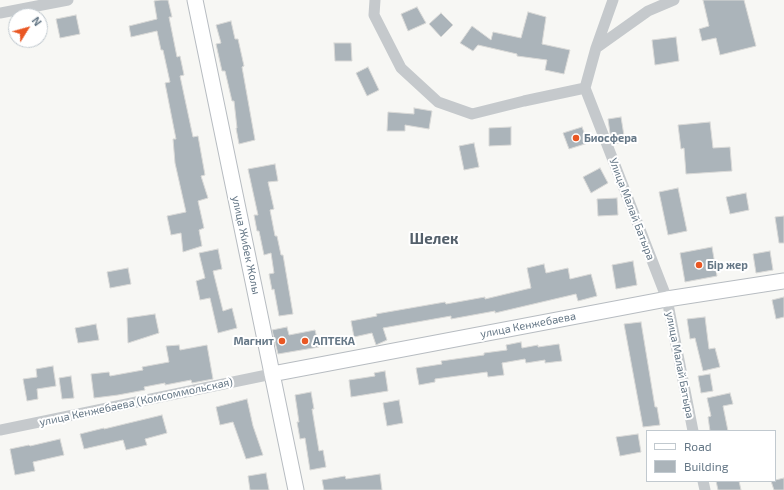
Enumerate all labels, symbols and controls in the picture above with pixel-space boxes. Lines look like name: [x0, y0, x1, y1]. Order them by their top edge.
north arrow: [8, 8, 48, 48]
text: N: [30, 14, 45, 28]
place label: Биосфера: [584, 131, 637, 145]
marker: Биосфера: [571, 133, 581, 143]
street label: Улица Малай Батыра: [606, 156, 658, 262]
street label: улица Жибек Жолы: [229, 195, 263, 295]
district label: Шелек: [410, 230, 458, 248]
place label: Бір жер: [707, 258, 748, 272]
marker: Бір жер: [694, 260, 704, 270]
street label: улица Кенжебаева: [479, 309, 577, 341]
street label: улица Малай Батыра: [663, 310, 697, 420]
place label: Магнит: [233, 334, 274, 348]
place label: АПТЕКА: [313, 334, 355, 348]
marker: Магнит: [277, 336, 287, 346]
marker: АПТЕКА: [300, 336, 310, 346]
street label: улица Кенжебаева (Комсоммольская): [38, 375, 234, 429]
legend: [646, 430, 776, 482]
text: Road: [684, 439, 712, 453]
text: Building: [684, 459, 728, 473]

